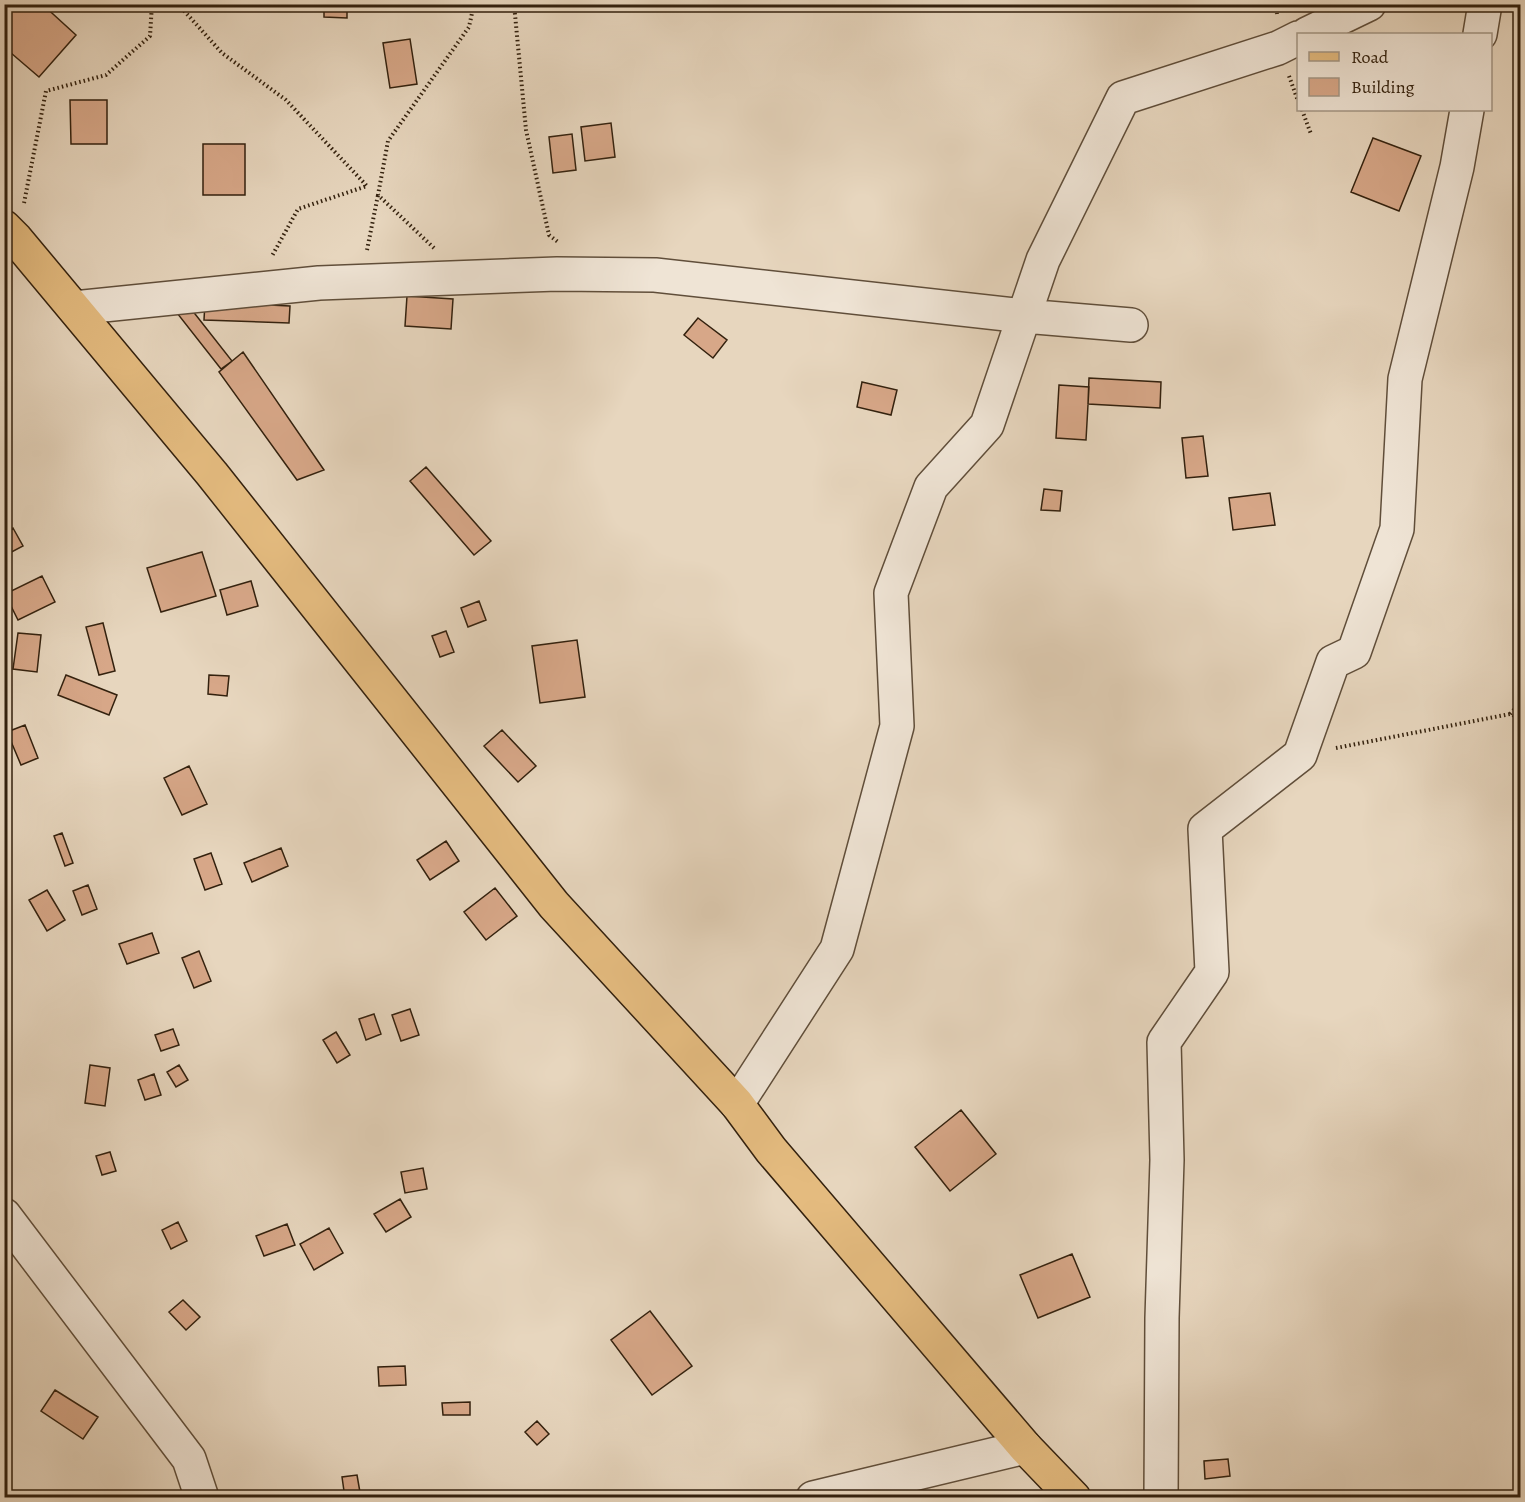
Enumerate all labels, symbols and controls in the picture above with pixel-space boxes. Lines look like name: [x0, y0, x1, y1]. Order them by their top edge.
legend: [1297, 33, 1492, 111]
text: Road: [1351, 45, 1389, 69]
text: Building: [1351, 75, 1415, 99]

